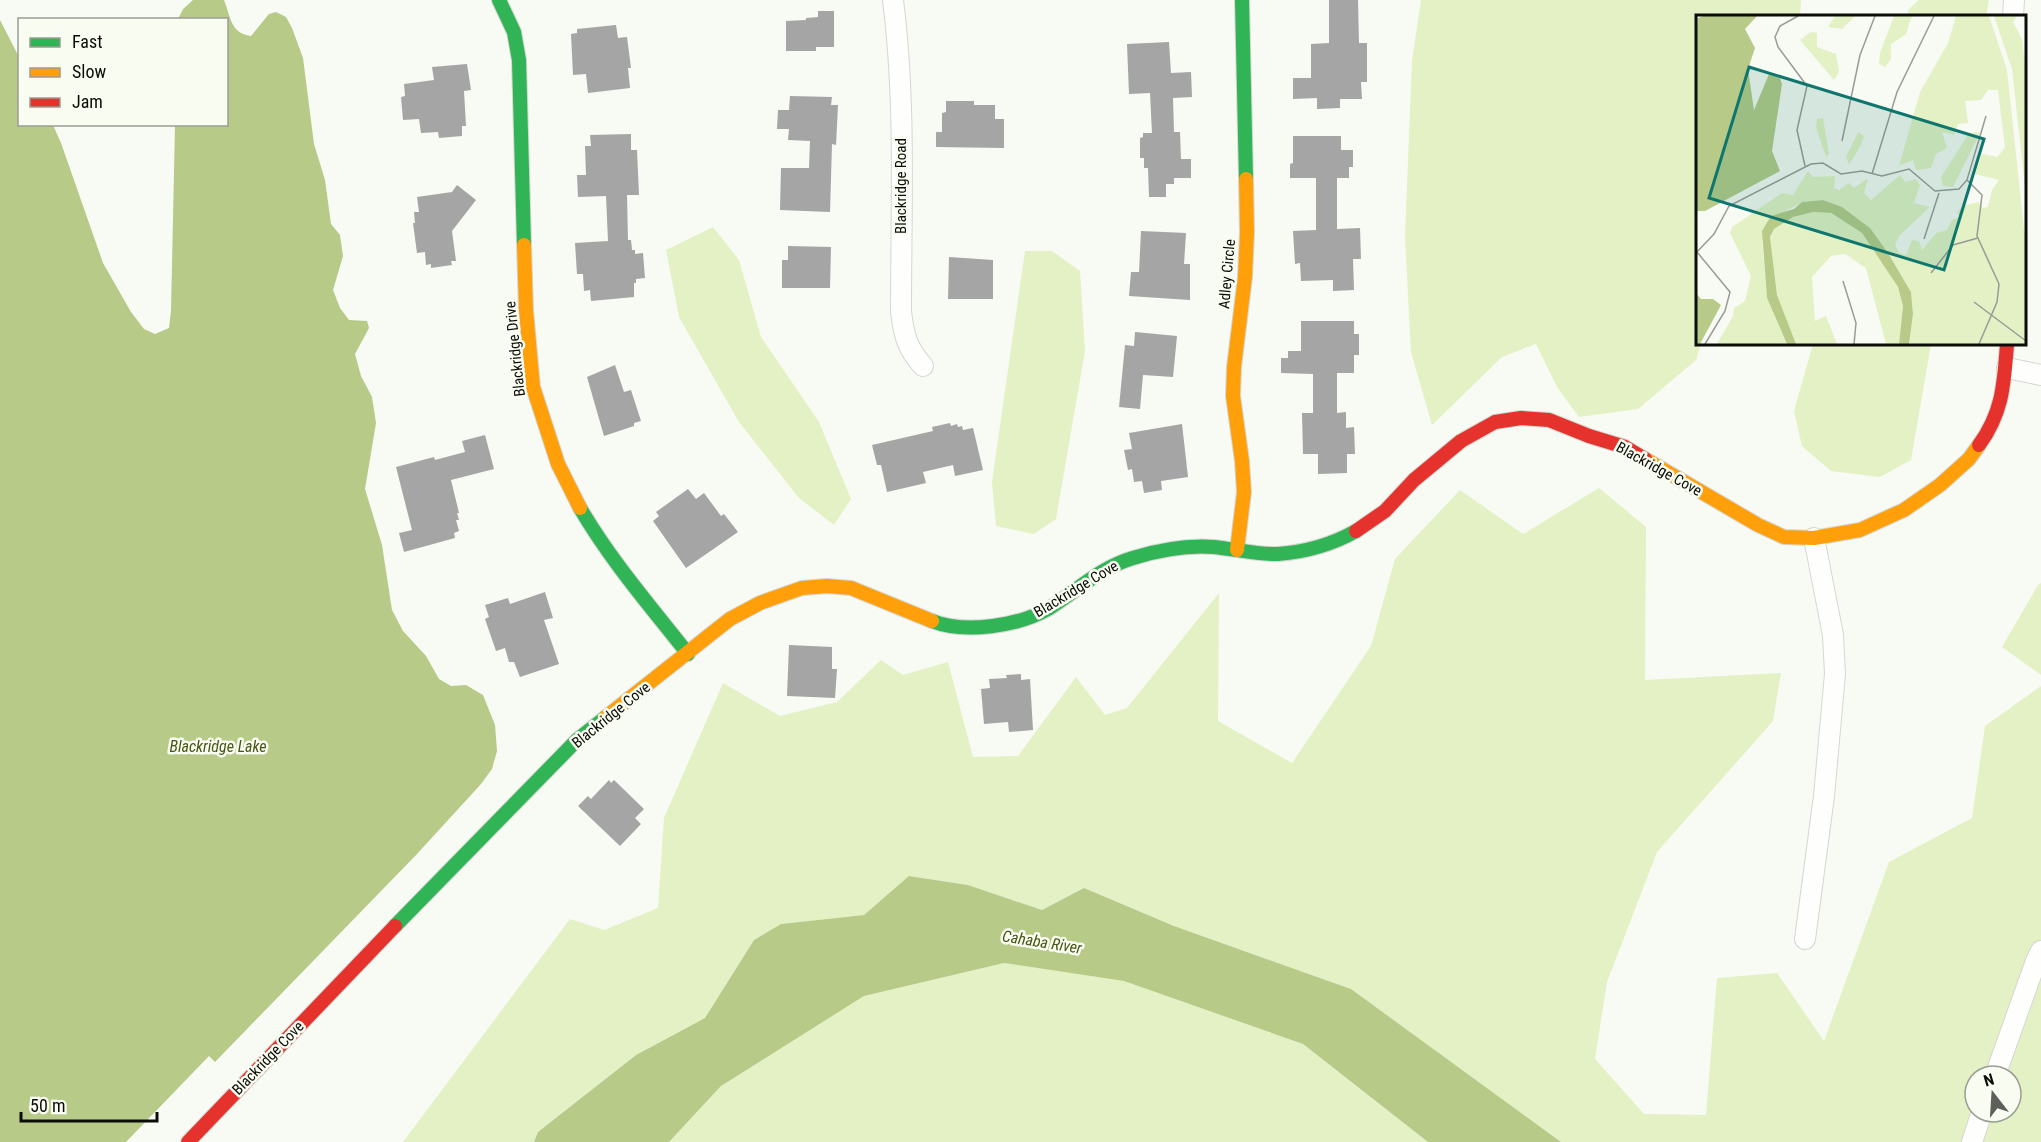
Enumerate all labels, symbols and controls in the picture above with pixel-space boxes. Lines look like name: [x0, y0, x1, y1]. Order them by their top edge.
inset map: [1696, 15, 2026, 345]
legend: [18, 18, 228, 126]
text: Fast: [72, 31, 103, 52]
text: Slow: [72, 61, 107, 82]
text: Jam: [72, 91, 103, 112]
street label: Blackridge Road: [892, 138, 910, 234]
street label: Adley Circle: [1215, 238, 1239, 310]
street label: Blackridge Drive: [501, 300, 529, 398]
street label: Blackridge Cove: [1613, 438, 1705, 500]
street label: Blackridge Cove: [1031, 557, 1121, 621]
street label: Blackridge Cove: [568, 678, 654, 752]
water label: Blackridge Lake: [169, 737, 267, 756]
water label: Cahaba River: [1001, 926, 1084, 958]
street label: Blackridge Cove: [228, 1018, 308, 1098]
north arrow: [1963, 1064, 2023, 1124]
text: N: [1981, 1070, 1996, 1091]
scale bar: [21, 1085, 158, 1123]
text: 50 m: [30, 1095, 65, 1116]

